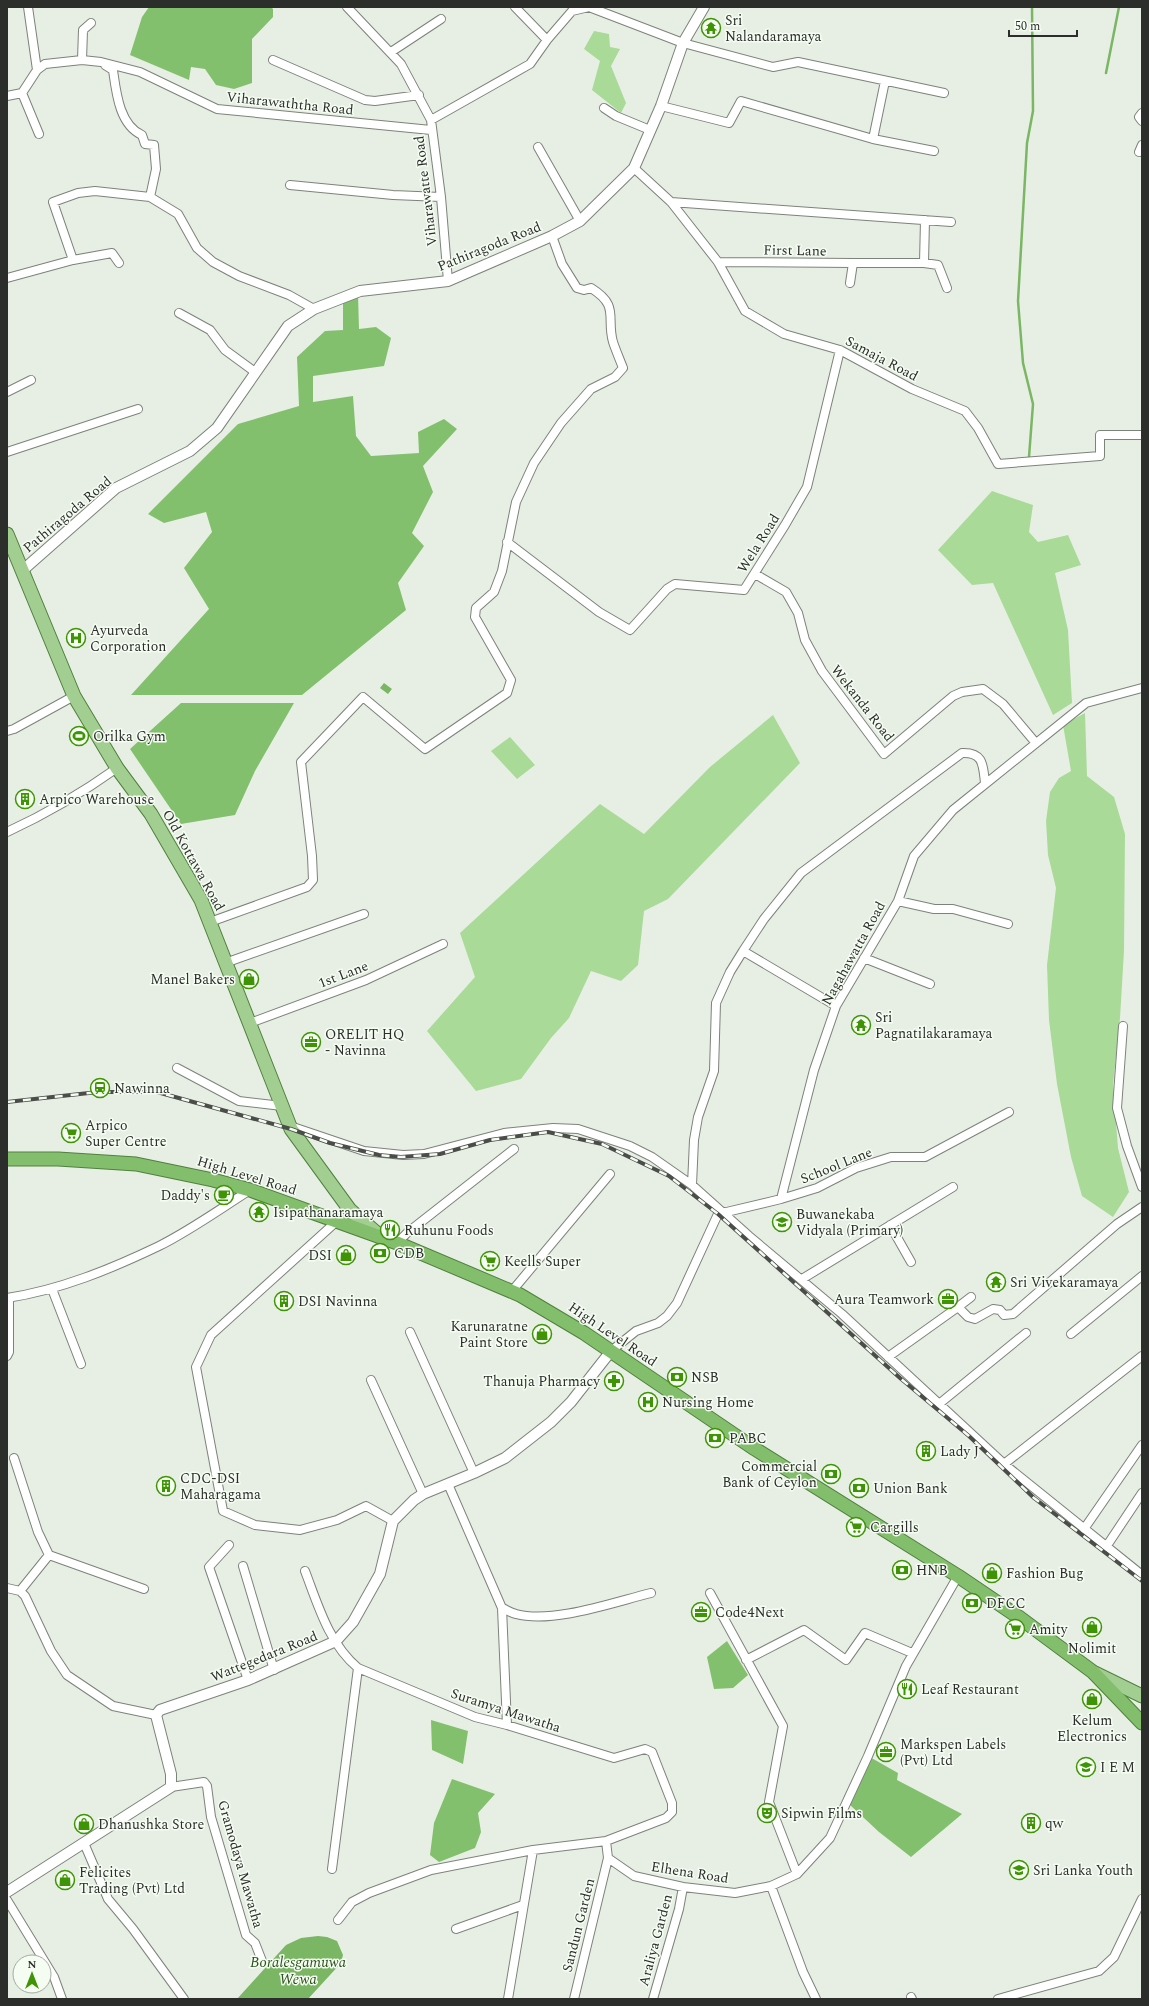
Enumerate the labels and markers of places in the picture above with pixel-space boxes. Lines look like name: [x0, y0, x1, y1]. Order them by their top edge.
place label: Sri Nalandaramaya: [725, 10, 822, 47]
temple icon: Sri Nalandaramaya: [700, 17, 722, 39]
place label: Ayurveda Corporation: [90, 620, 166, 657]
hospital icon: Ayurveda Corporation: [65, 627, 87, 649]
sports icon: Orilka Gym: [68, 725, 90, 747]
place label: Orilka Gym: [93, 726, 166, 747]
building icon: Arpico Warehouse: [14, 788, 36, 810]
place label: Arpico Warehouse: [39, 789, 154, 810]
shop icon: Manel Bakers: [238, 968, 260, 990]
place label: Manel Bakers: [150, 969, 235, 990]
place label: Sri Pagnatilakaramaya: [875, 1007, 993, 1044]
temple icon: Sri Pagnatilakaramaya: [850, 1014, 872, 1036]
place label: ORELIT HQ - Navinna: [325, 1024, 405, 1061]
office icon: ORELIT HQ - Navinna: [300, 1031, 322, 1053]
station icon: Nawinna: [89, 1077, 111, 1099]
place label: Nawinna: [114, 1078, 170, 1099]
place label: Arpico Super Centre: [85, 1115, 167, 1152]
supermarket icon: Arpico Super Centre: [60, 1122, 82, 1144]
cafe icon: Daddy's: [213, 1184, 235, 1206]
place label: Daddy's: [160, 1185, 210, 1206]
temple icon: Isipathanaramaya: [248, 1201, 270, 1223]
place label: Isipathanaramaya: [273, 1202, 384, 1223]
place label: Buwanekaba Vidyala (Primary): [796, 1204, 903, 1241]
school or university icon: Buwanekaba Vidyala (Primary): [771, 1211, 793, 1233]
restaurant icon: Ruhunu Foods: [379, 1219, 401, 1241]
place label: Ruhunu Foods: [404, 1220, 494, 1241]
bank icon: CDB: [369, 1242, 391, 1264]
place label: CDB: [394, 1243, 424, 1264]
shop icon: DSI: [335, 1244, 357, 1266]
place label: DSI: [308, 1245, 332, 1266]
supermarket icon: Keells Super: [479, 1250, 501, 1272]
place label: Keells Super: [504, 1251, 581, 1272]
temple icon: Sri Vivekaramaya: [985, 1271, 1007, 1293]
place label: Sri Vivekaramaya: [1010, 1272, 1119, 1293]
office icon: Aura Teamwork: [937, 1288, 959, 1310]
place label: Aura Teamwork: [834, 1289, 934, 1310]
building icon: DSI Navinna: [273, 1290, 295, 1312]
place label: DSI Navinna: [298, 1291, 377, 1312]
place label: Karunaratne Paint Store: [450, 1316, 528, 1353]
shop icon: Karunaratne Paint Store: [531, 1323, 553, 1345]
bank icon: NSB: [666, 1366, 688, 1388]
place label: NSB: [691, 1367, 719, 1388]
pharmacy icon: Thanuja Pharmacy: [603, 1370, 625, 1392]
place label: Thanuja Pharmacy: [483, 1371, 601, 1392]
hospital icon: Nursing Home: [637, 1391, 659, 1413]
place label: Nursing Home: [662, 1392, 754, 1413]
bank icon: PABC: [704, 1427, 726, 1449]
place label: PABC: [729, 1428, 767, 1449]
building icon: Lady J: [915, 1440, 937, 1462]
place label: Lady J: [940, 1441, 979, 1462]
place label: Commercial Bank of Ceylon: [722, 1456, 817, 1493]
bank icon: Commercial Bank of Ceylon: [820, 1463, 842, 1485]
place label: CDC-DSI Maharagama: [180, 1468, 261, 1505]
building icon: CDC-DSI Maharagama: [155, 1475, 177, 1497]
bank icon: Union Bank: [848, 1477, 870, 1499]
place label: Union Bank: [873, 1478, 948, 1499]
supermarket icon: Cargills: [845, 1516, 867, 1538]
place label: Cargills: [870, 1517, 919, 1538]
bank icon: HNB: [891, 1559, 913, 1581]
place label: HNB: [916, 1560, 948, 1581]
shop icon: Fashion Bug: [981, 1562, 1003, 1584]
place label: Fashion Bug: [1006, 1563, 1084, 1584]
bank icon: DFCC: [961, 1592, 983, 1614]
place label: DFCC: [986, 1593, 1026, 1614]
office icon: Code4Next: [690, 1601, 712, 1623]
place label: Code4Next: [715, 1602, 784, 1623]
shop icon: Nolimit: [1081, 1616, 1103, 1638]
supermarket icon: Amity: [1004, 1618, 1026, 1640]
place label: Amity: [1029, 1619, 1069, 1640]
place label: Nolimit: [1068, 1638, 1116, 1659]
restaurant icon: Leaf Restaurant: [896, 1678, 918, 1700]
place label: Leaf Restaurant: [921, 1679, 1019, 1700]
shop icon: Kelum Electronics: [1081, 1688, 1103, 1710]
place label: Kelum Electronics: [1057, 1710, 1127, 1747]
place label: Markspen Labels (Pvt) Ltd: [900, 1734, 1006, 1771]
office icon: Markspen Labels (Pvt) Ltd: [875, 1741, 897, 1763]
school or university icon: I E M: [1075, 1756, 1097, 1778]
place label: I E M: [1100, 1757, 1135, 1778]
theatre icon: Sipwin Films: [756, 1802, 778, 1824]
place label: Sipwin Films: [781, 1803, 862, 1824]
building icon: qw: [1020, 1812, 1042, 1834]
shop icon: Dhanushka Store: [73, 1813, 95, 1835]
place label: qw: [1045, 1813, 1064, 1834]
place label: Dhanushka Store: [98, 1814, 205, 1835]
school or university icon: Sri Lanka Youth: [1008, 1859, 1030, 1881]
place label: Sri Lanka Youth: [1033, 1860, 1133, 1881]
place label: Felicites Trading (Pvt) Ltd: [79, 1862, 185, 1899]
shop icon: Felicites Trading (Pvt) Ltd: [54, 1869, 76, 1891]

